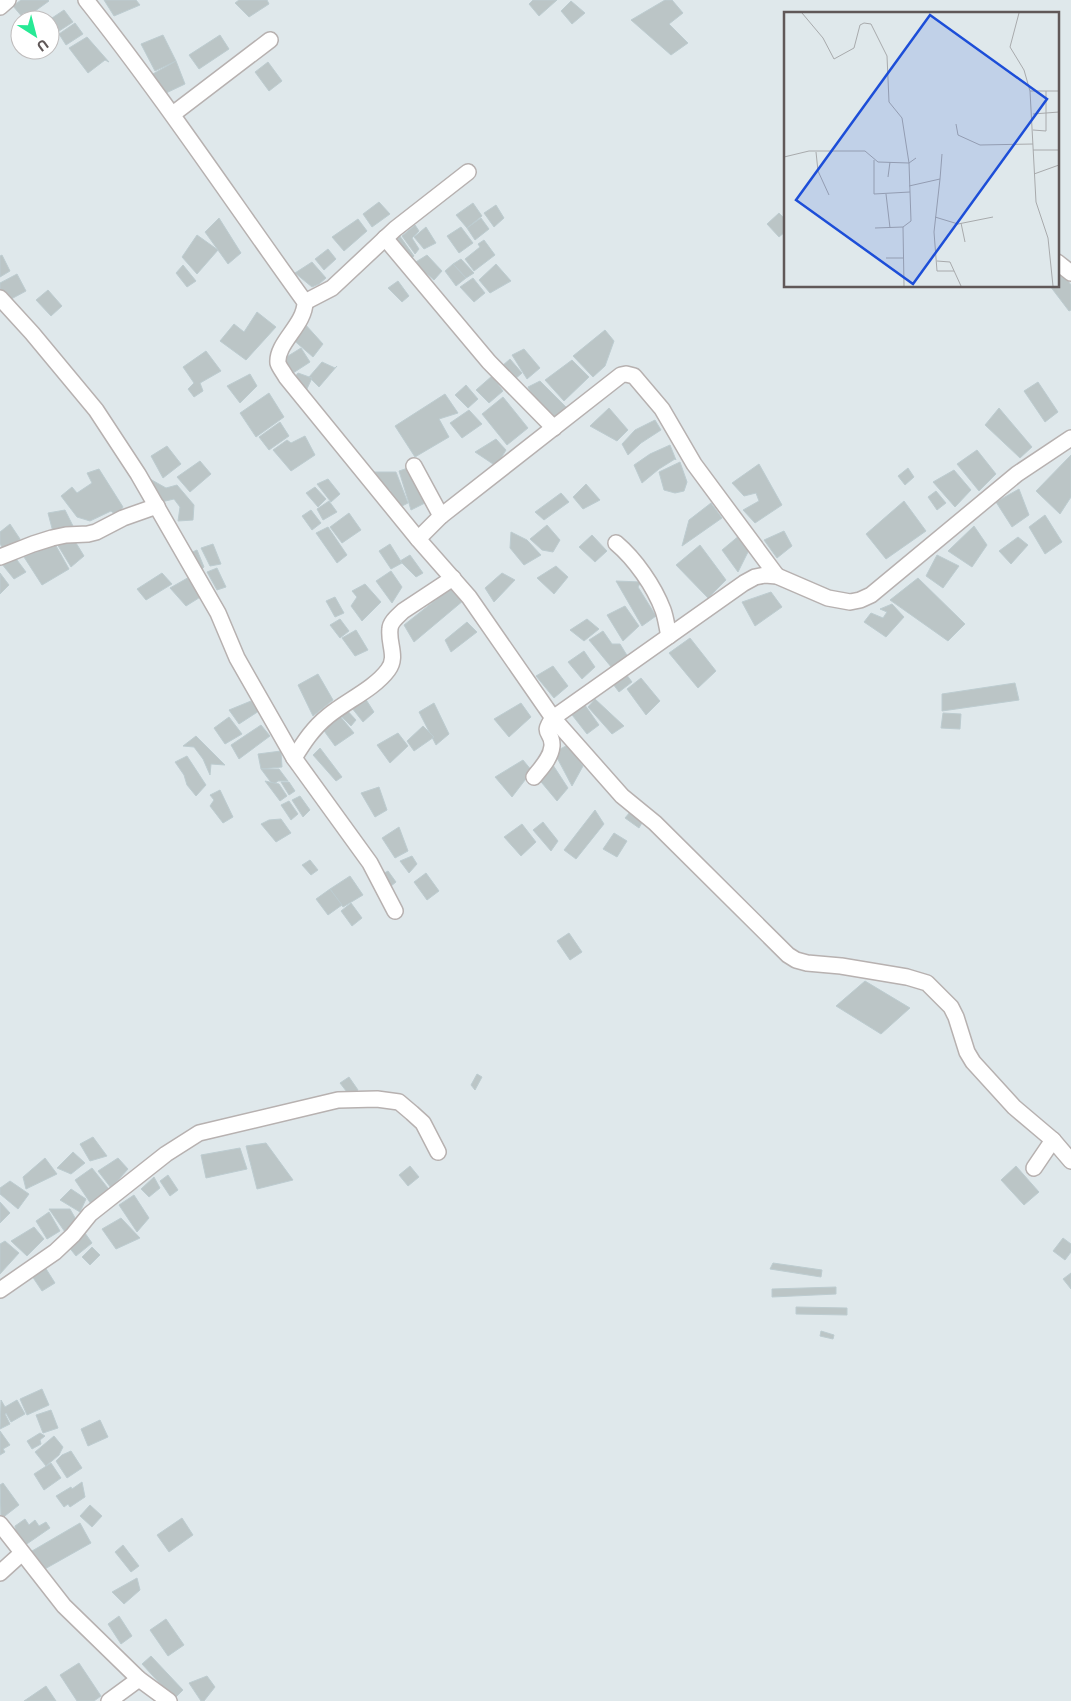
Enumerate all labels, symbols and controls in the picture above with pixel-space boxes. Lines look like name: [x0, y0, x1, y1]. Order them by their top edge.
north arrow: [10, 10, 60, 60]
inset map: [784, 12, 1058, 288]
text: U: [33, 35, 53, 57]

